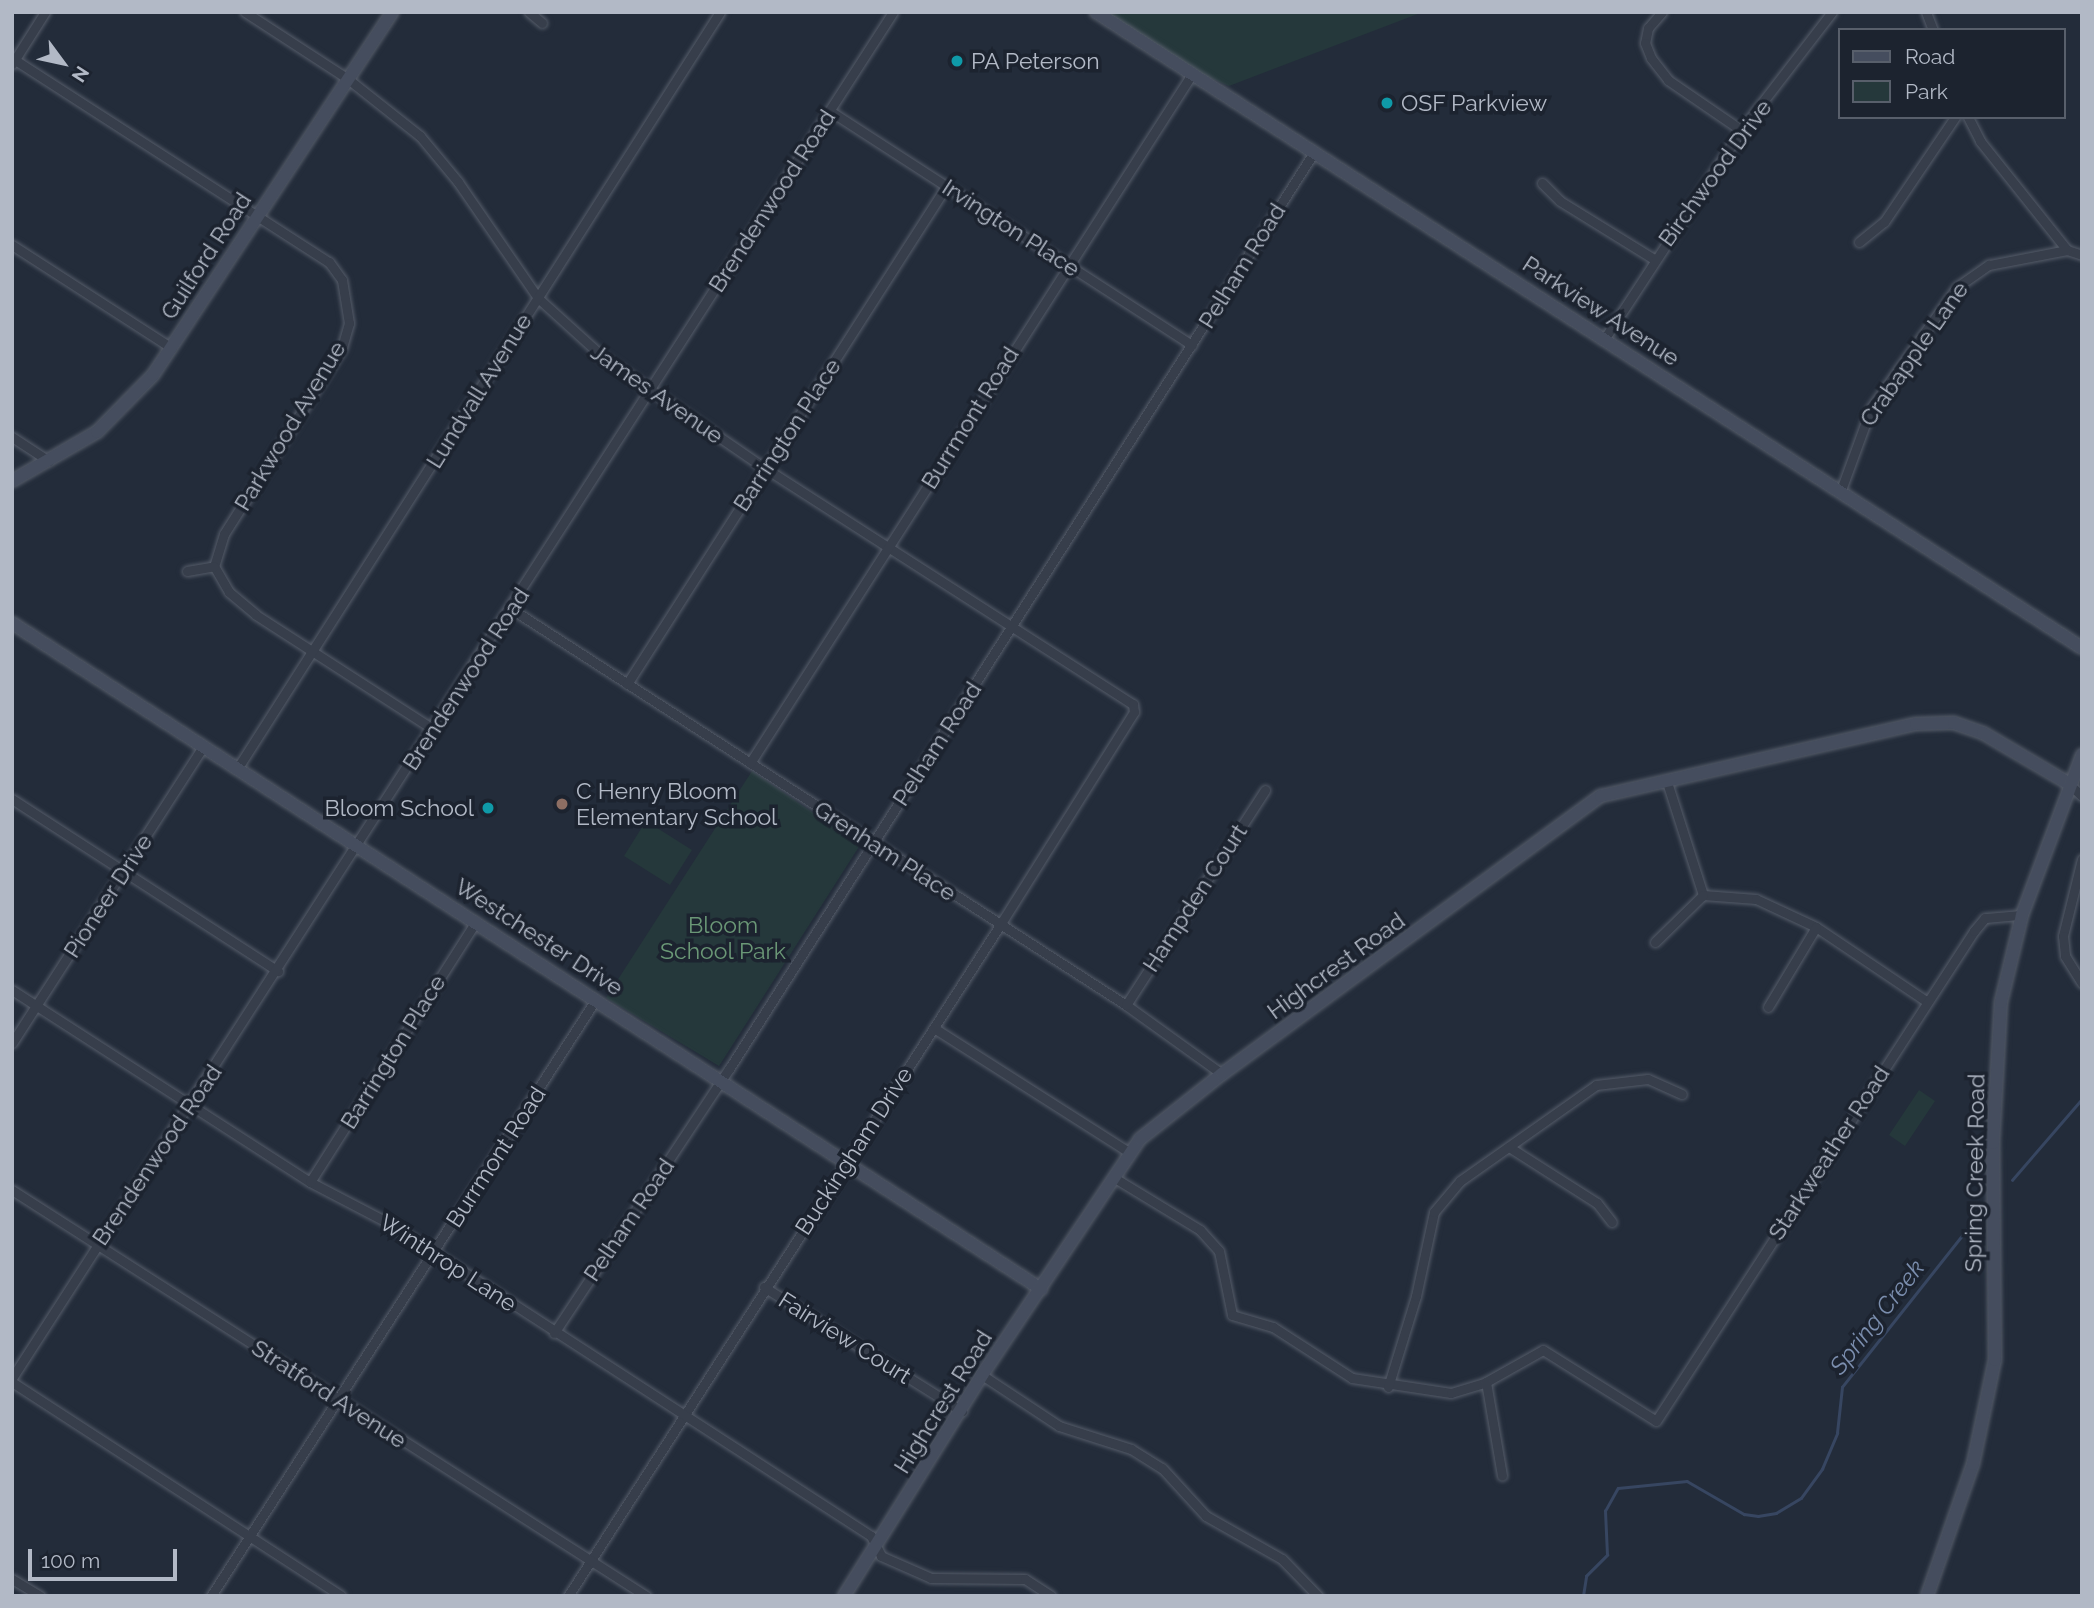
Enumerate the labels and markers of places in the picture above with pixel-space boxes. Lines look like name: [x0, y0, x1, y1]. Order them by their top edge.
place label: PA Peterson: [971, 47, 1100, 75]
marker: PA Peterson: [949, 53, 965, 69]
place label: OSF Parkview: [1401, 89, 1548, 117]
marker: OSF Parkview: [1379, 95, 1395, 111]
place label: C Henry Bloom Elementary School: [576, 777, 778, 831]
place label: Bloom School: [324, 794, 474, 822]
marker: C Henry Bloom Elementary School: [554, 796, 570, 812]
marker: Bloom School: [480, 800, 496, 816]

